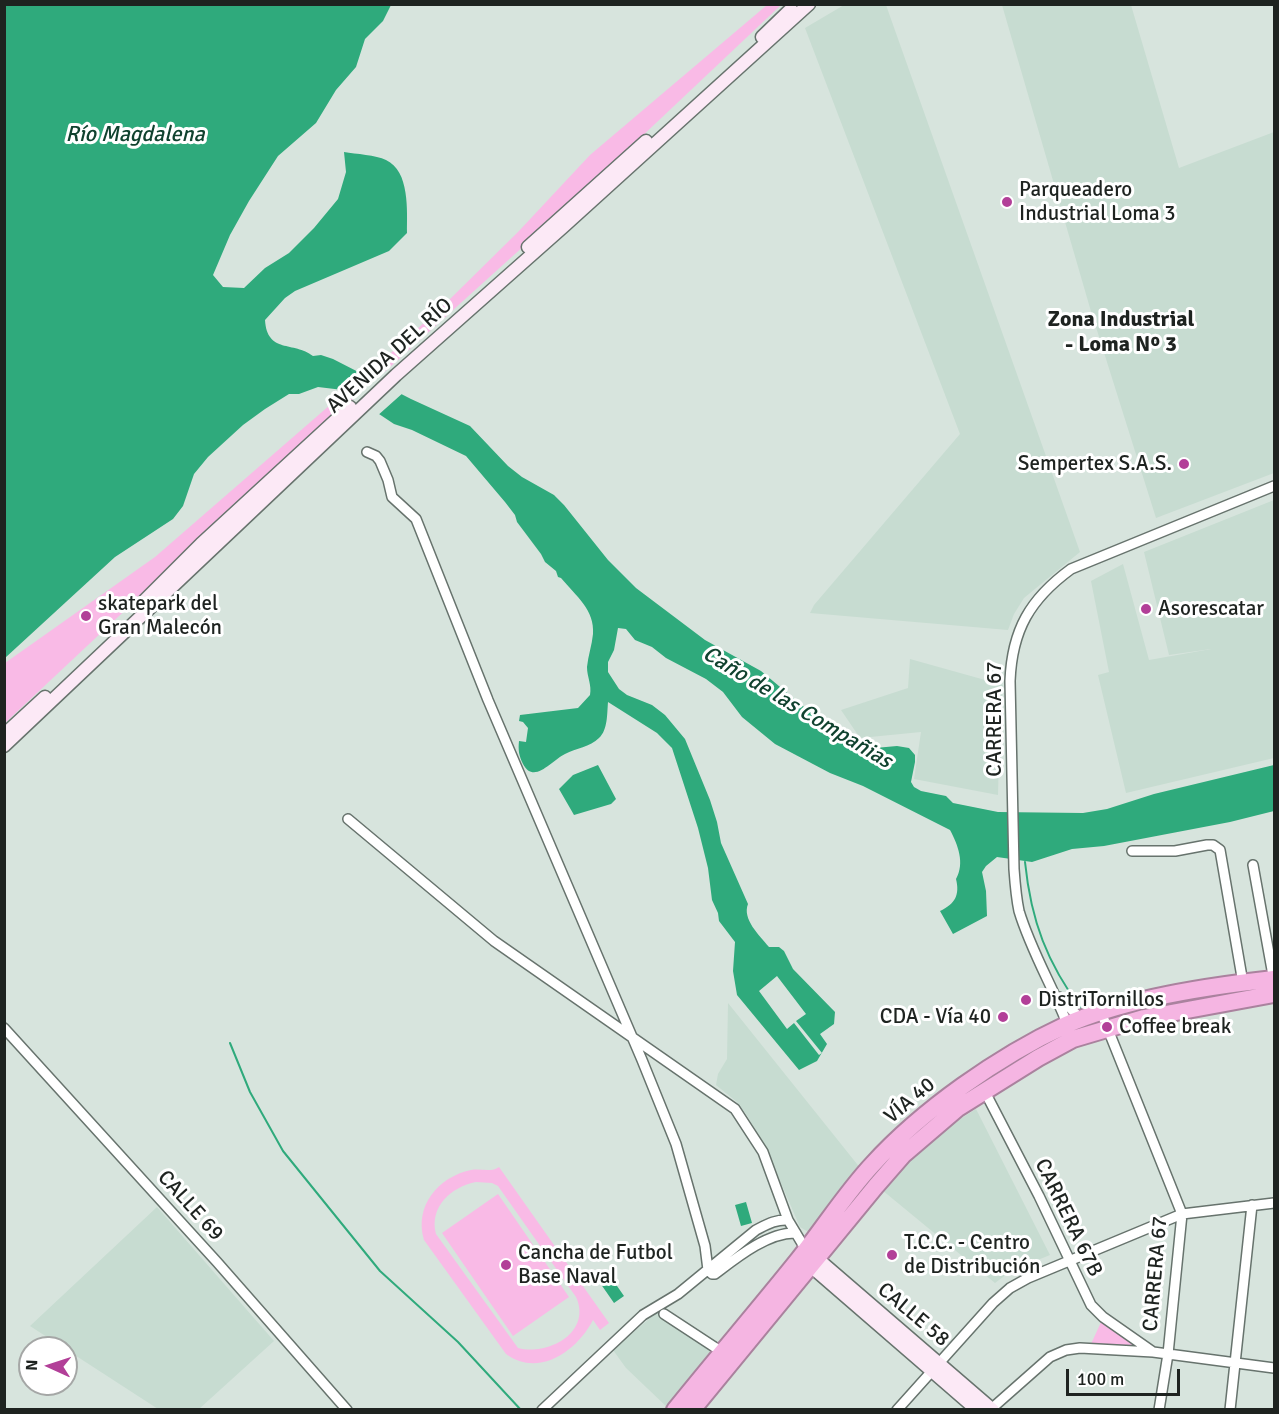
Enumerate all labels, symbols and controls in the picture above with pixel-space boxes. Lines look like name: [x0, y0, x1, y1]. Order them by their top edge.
water label: Río Magdalena: [65, 122, 205, 148]
place label: Parqueadero Industrial Loma 3: [1019, 177, 1176, 227]
marker: Parqueadero Industrial Loma 3: [1000, 195, 1014, 209]
street label: AVENIDA DEL RÍO: [322, 293, 458, 419]
district label: Zona Industrial - Loma Nº 3: [1048, 307, 1194, 358]
place label: Sempertex S.A.S.: [1018, 451, 1172, 477]
marker: Sempertex S.A.S.: [1177, 457, 1191, 471]
place label: skatepark del Gran Malecón: [98, 591, 222, 641]
place label: Asorescatar: [1158, 596, 1264, 622]
marker: Asorescatar: [1139, 602, 1153, 616]
marker: skatepark del Gran Malecón: [79, 609, 93, 623]
water label: Caño de las Compañias: [698, 641, 896, 775]
street label: CARRERA 67: [982, 661, 1008, 777]
place label: DistriTornillos: [1038, 987, 1164, 1013]
marker: DistriTornillos: [1019, 993, 1033, 1007]
place label: CDA - Vía 40: [880, 1004, 991, 1030]
marker: CDA - Vía 40: [996, 1010, 1010, 1024]
place label: Coffee break: [1119, 1014, 1231, 1040]
marker: Coffee break: [1100, 1020, 1114, 1034]
street label: VÍA 40: [880, 1073, 940, 1129]
street label: CARRERA 67B: [1029, 1155, 1107, 1281]
street label: CALLE 69: [152, 1166, 228, 1246]
street label: CARRERA 67: [1138, 1215, 1174, 1333]
place label: T.C.C. - Centro de Distribución: [904, 1230, 1041, 1280]
place label: Cancha de Futbol Base Naval: [518, 1240, 673, 1290]
marker: T.C.C. - Centro de Distribución: [885, 1248, 899, 1262]
marker: Cancha de Futbol Base Naval: [499, 1258, 513, 1272]
street label: CALLE 58: [872, 1278, 954, 1352]
north arrow: [18, 1336, 78, 1396]
scale bar: [1069, 1357, 1183, 1395]
text: N: [22, 1359, 42, 1371]
text: 100 m: [1077, 1368, 1124, 1390]

